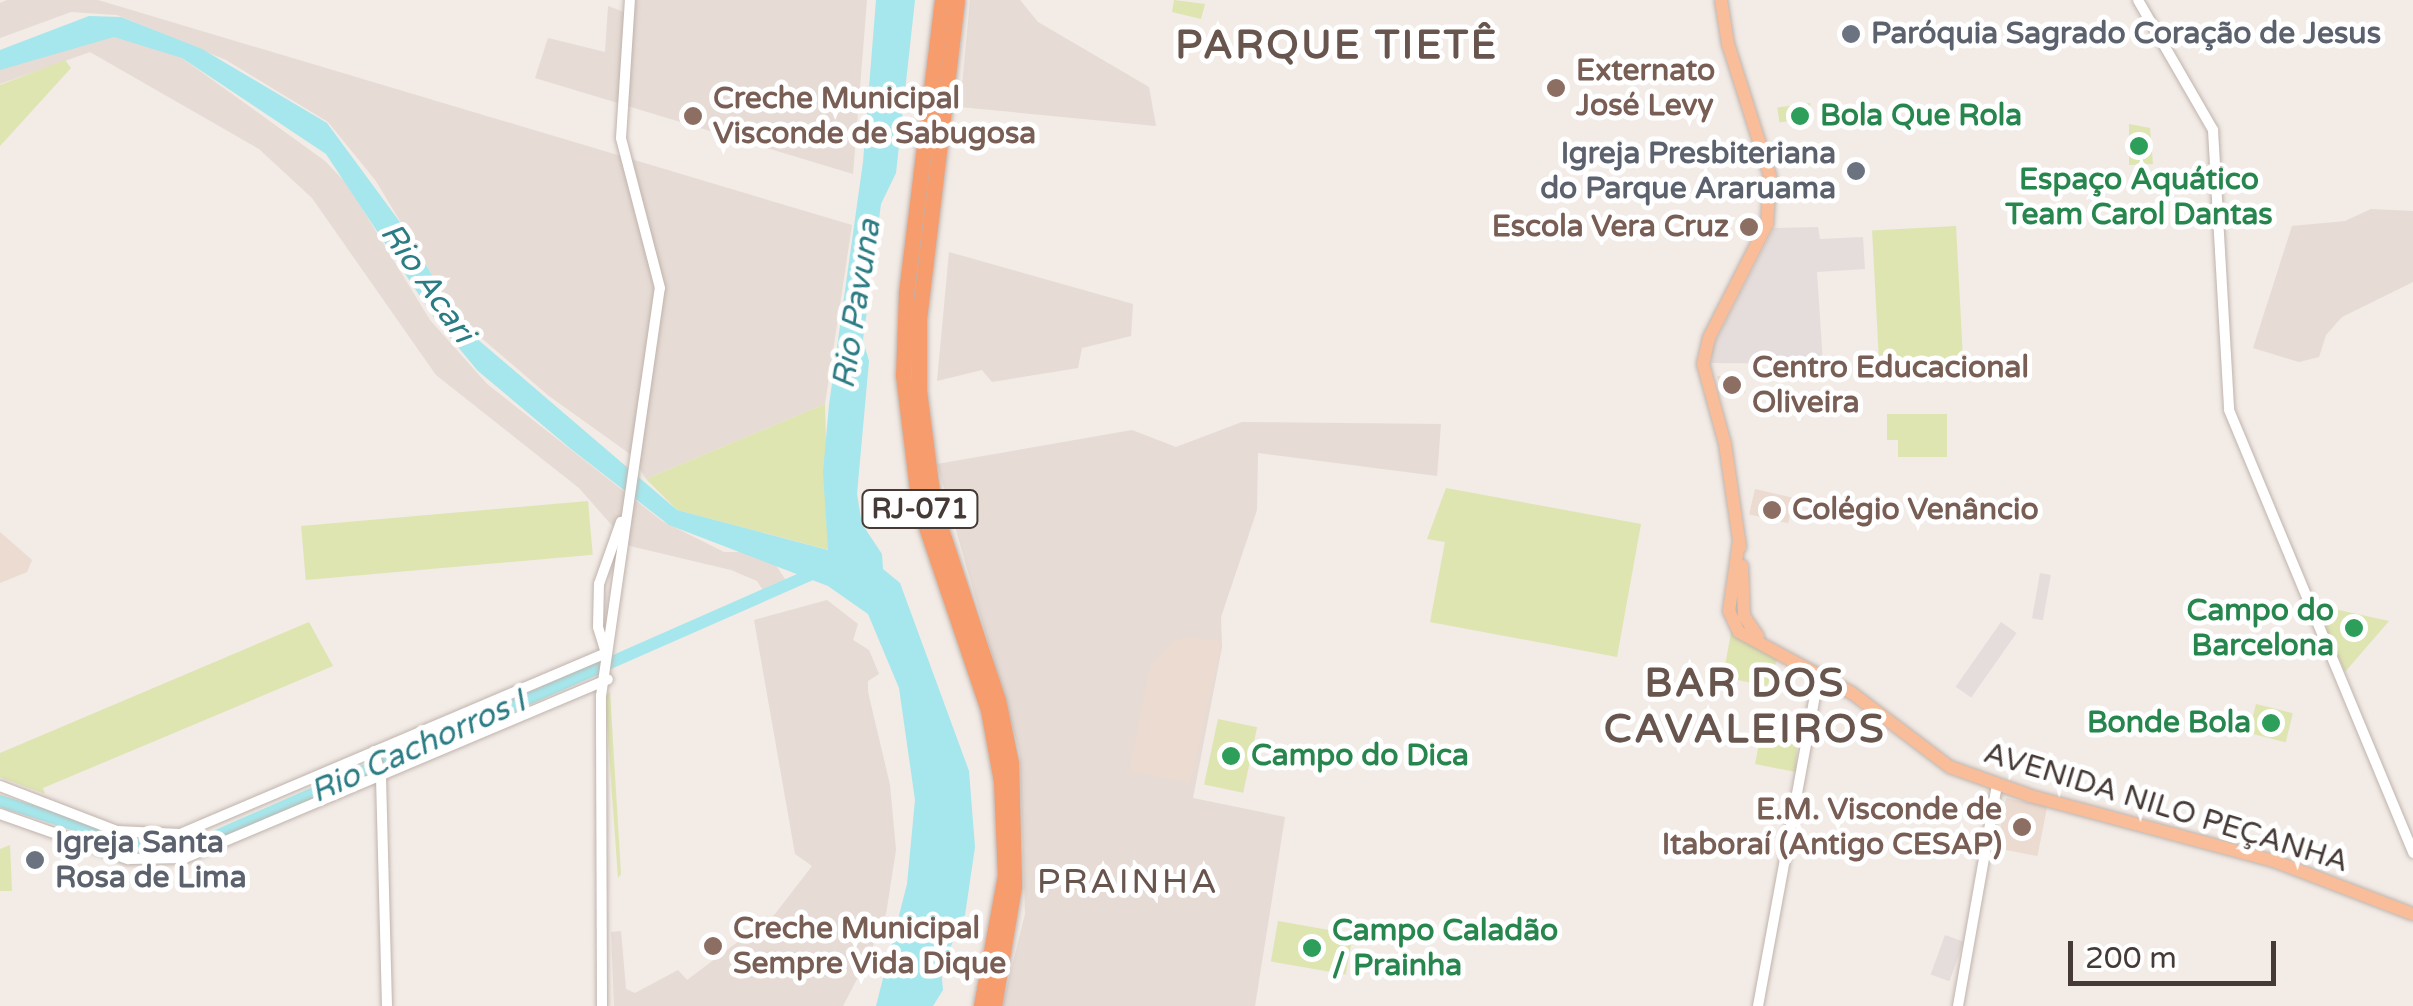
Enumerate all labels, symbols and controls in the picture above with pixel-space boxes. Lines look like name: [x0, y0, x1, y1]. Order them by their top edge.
place label: Paróquia Sagrado Coração de Jesus: [1871, 16, 2381, 52]
district label: PARQUE TIETÊ: [1175, 21, 1499, 69]
marker: Paróquia Sagrado Coração de Jesus: [1840, 23, 1862, 45]
place label: Externato José Levy: [1576, 53, 1715, 124]
marker: Externato José Levy: [1545, 77, 1567, 99]
place label: Creche Municipal Visconde de Sabugosa: [713, 81, 1036, 152]
place label: Bola Que Rola: [1820, 98, 2022, 134]
marker: Creche Municipal Visconde de Sabugosa: [682, 105, 704, 127]
marker: Bola Que Rola: [1789, 105, 1811, 127]
marker: Espaço Aquático Team Carol Dantas: [2128, 135, 2150, 157]
place label: Igreja Presbiteriana do Parque Araruama: [1540, 136, 1836, 206]
marker: Igreja Presbiteriana do Parque Araruama: [1845, 160, 1867, 182]
place label: Espaço Aquático Team Carol Dantas: [2005, 162, 2273, 232]
place label: Escola Vera Cruz: [1492, 209, 1729, 245]
water label: Rio Acari: [372, 216, 482, 350]
marker: Escola Vera Cruz: [1738, 216, 1760, 238]
water label: Rio Pavuna: [825, 217, 889, 391]
place label: Centro Educacional Oliveira: [1752, 350, 2029, 420]
marker: Centro Educacional Oliveira: [1721, 374, 1743, 396]
road number: RJ-071: [860, 486, 980, 532]
place label: Colégio Venâncio: [1792, 492, 2039, 528]
marker: Colégio Venâncio: [1761, 499, 1783, 521]
place label: Campo do Barcelona: [2187, 593, 2334, 664]
marker: Campo do Barcelona: [2343, 617, 2365, 639]
district label: BAR DOS CAVALEIROS: [1604, 659, 1886, 753]
water label: Rio Cachorros I: [305, 682, 531, 812]
place label: Bonde Bola: [2087, 705, 2251, 741]
marker: Bonde Bola: [2260, 712, 2282, 734]
street label: AVENIDA NILO PEÇANHA: [1979, 735, 2353, 881]
place label: Campo do Dica: [1251, 738, 1469, 774]
marker: Campo do Dica: [1220, 745, 1242, 767]
place label: E.M. Visconde de Itaboraí (Antigo CESAP): [1662, 792, 2002, 862]
marker: E.M. Visconde de Itaboraí (Antigo CESAP): [2011, 816, 2033, 838]
place label: Igreja Santa Rosa de Lima: [55, 825, 247, 896]
marker: Igreja Santa Rosa de Lima: [24, 849, 46, 871]
district label: PRAINHA: [1037, 861, 1219, 903]
place label: Creche Municipal Sempre Vida Dique: [733, 911, 1006, 982]
place label: Campo Caladão / Prainha: [1332, 913, 1558, 984]
scale bar: [2073, 921, 2280, 983]
marker: Creche Municipal Sempre Vida Dique: [702, 935, 724, 957]
marker: Campo Caladão / Prainha: [1301, 937, 1323, 959]
text: 200 m: [2085, 940, 2177, 977]

